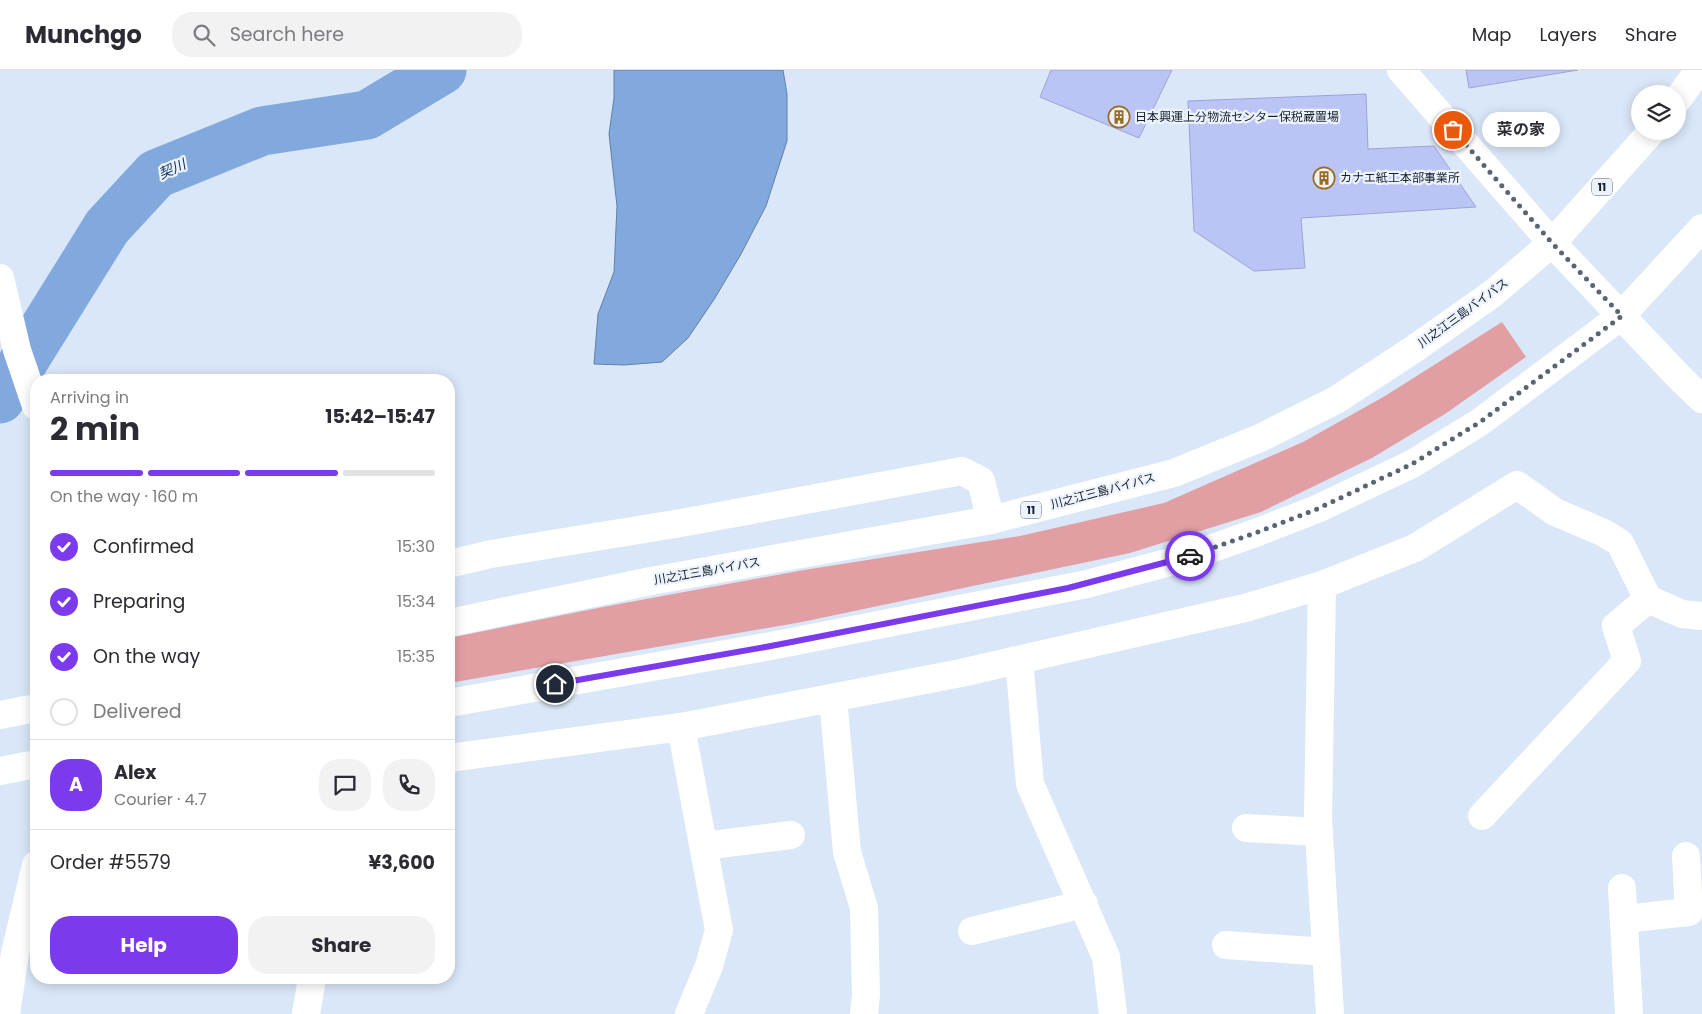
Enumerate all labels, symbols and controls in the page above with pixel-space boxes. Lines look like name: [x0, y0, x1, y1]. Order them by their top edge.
search box: [172, 12, 522, 57]
text: Munchgo: [25, 18, 142, 51]
icon: search: [190, 21, 218, 49]
text: Search here: [230, 21, 344, 48]
text: Map: [1472, 22, 1512, 47]
text: Layers: [1540, 22, 1597, 47]
text: Share: [1625, 22, 1677, 47]
map controls: [1631, 85, 1686, 140]
button: layers: [1631, 85, 1686, 140]
building icon: 日本興運上分物流センター保税蔵置場: [1107, 105, 1131, 129]
place label: 日本興運上分物流センター保税蔵置場: [1135, 108, 1339, 125]
pin: [1432, 109, 1474, 151]
callout: 菜の家: [1483, 112, 1560, 148]
icon: bag: [1439, 116, 1467, 144]
text: 菜の家: [1497, 118, 1545, 141]
water label: 契川: [155, 153, 191, 184]
building icon: カナエ紙工本部事業所: [1312, 166, 1336, 190]
place label: カナエ紙工本部事業所: [1340, 169, 1460, 186]
road number: 11: [1592, 178, 1612, 195]
street label: 川之江三島バイパス: [1414, 274, 1511, 351]
text: Arriving in: [50, 386, 129, 409]
text: 15:42–15:47: [325, 403, 435, 430]
text: 2 min: [50, 406, 140, 451]
street label: 川之江三島バイパス: [1049, 468, 1157, 513]
text: On the way · 160 m: [50, 485, 198, 508]
road number: 11: [1021, 502, 1041, 518]
courier: [1165, 531, 1215, 581]
icon: check: [50, 533, 78, 561]
text: Confirmed: [93, 533, 194, 560]
text: 15:30: [397, 535, 435, 558]
icon: car: [1176, 542, 1204, 570]
street label: 川之江三島バイパス: [652, 553, 761, 588]
icon: check: [50, 588, 78, 616]
text: Preparing: [93, 588, 185, 615]
text: 15:34: [397, 590, 435, 613]
icon: check: [50, 643, 78, 671]
text: On the way: [93, 643, 200, 670]
text: 15:35: [397, 645, 435, 668]
pin: [534, 663, 576, 705]
icon: home: [541, 670, 569, 698]
text: Delivered: [93, 698, 182, 725]
text: Alex: [114, 759, 156, 786]
button: chat: [319, 759, 371, 811]
button: phone: [383, 759, 435, 811]
text: A: [69, 771, 83, 798]
text: Courier · 4.7: [114, 788, 207, 811]
text: Order #5579: [50, 849, 171, 876]
text: ¥3,600: [368, 849, 435, 876]
button: Help: [50, 916, 238, 974]
button: Share: [248, 916, 435, 974]

